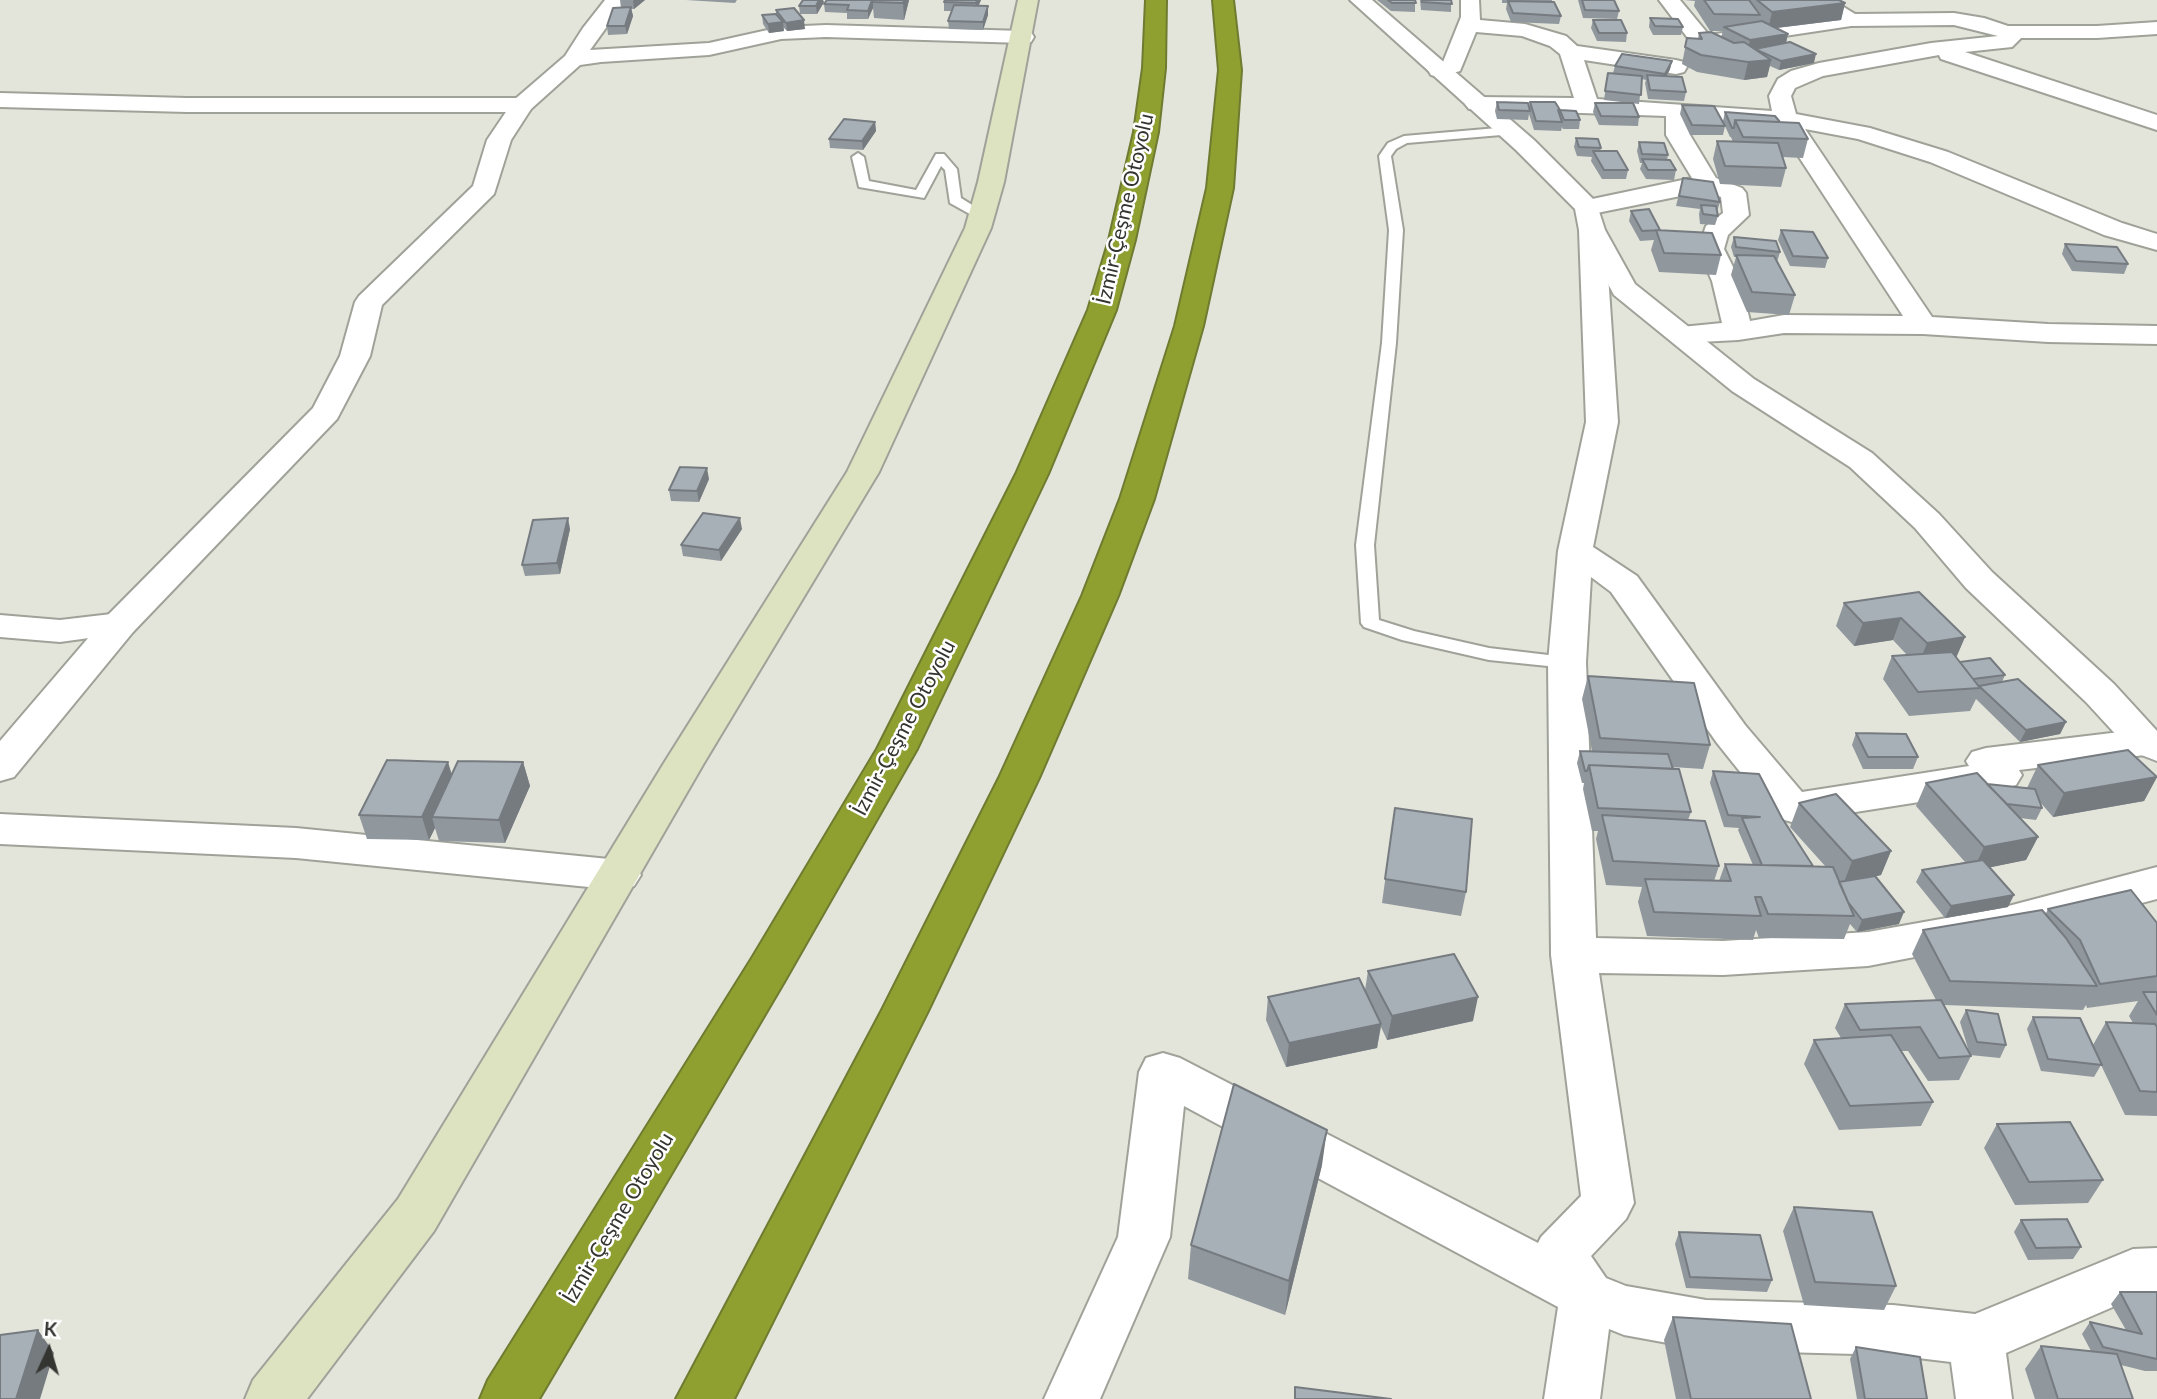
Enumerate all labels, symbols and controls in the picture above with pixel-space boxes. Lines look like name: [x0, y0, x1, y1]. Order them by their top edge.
street label: İzmir-Çeşme Otoyolu: [1091, 111, 1159, 307]
street label: İzmir-Çeşme Otoyolu: [847, 636, 961, 820]
street label: İzmir-Çeşme Otoyolu: [557, 1128, 679, 1308]
north arrow: [14, 1315, 84, 1385]
text: K: [43, 1317, 58, 1340]

